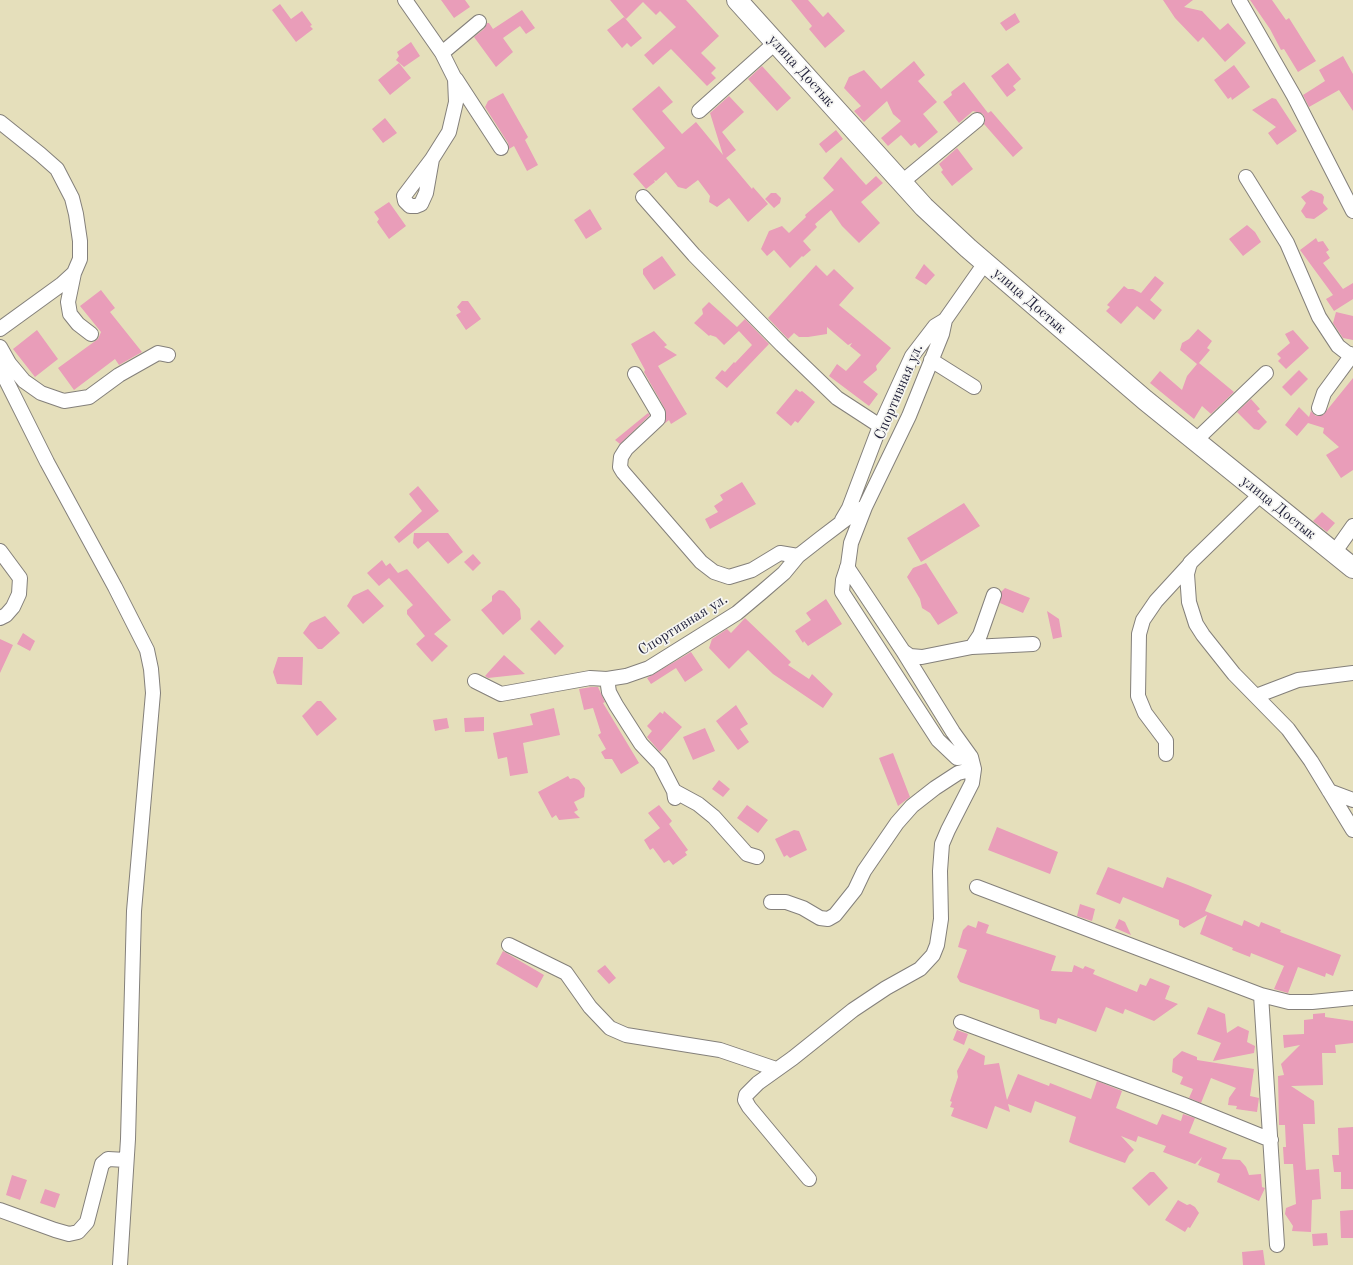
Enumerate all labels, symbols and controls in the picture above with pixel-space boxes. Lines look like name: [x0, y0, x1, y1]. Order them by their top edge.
street label: улица Достык: [764, 31, 838, 111]
street label: улица Достык: [989, 264, 1069, 338]
street label: Спортивная ул.: [871, 341, 927, 443]
street label: улица Достык: [1237, 472, 1319, 544]
street label: Спортивная ул.: [635, 590, 731, 660]

